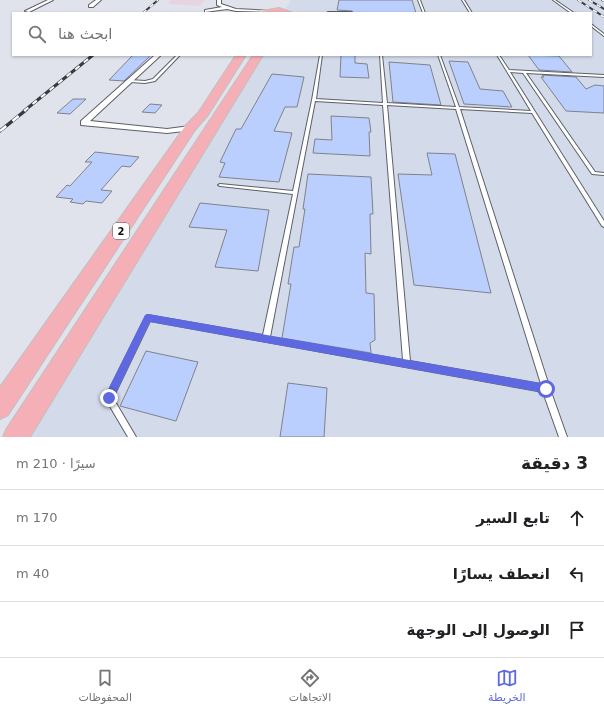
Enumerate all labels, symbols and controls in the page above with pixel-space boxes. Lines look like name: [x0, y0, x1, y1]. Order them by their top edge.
search box: [12, 12, 592, 56]
icon: search: [26, 23, 48, 45]
text: ابحث هنا: [58, 25, 113, 43]
road number: 2: [113, 223, 129, 239]
route start: [537, 380, 555, 398]
route end: [100, 389, 118, 407]
text: 3 دقيقة: [521, 453, 588, 473]
text: سيرًا · 210 m: [16, 456, 96, 471]
icon: ahead: [566, 507, 588, 529]
text: تابع السير: [476, 509, 550, 527]
text: 170 m: [16, 510, 58, 525]
icon: left: [566, 563, 588, 585]
text: انعطف يسارًا: [453, 565, 550, 583]
text: 40 m: [16, 566, 49, 581]
icon: arrive: [566, 619, 588, 641]
text: الوصول إلى الوجهة: [407, 621, 550, 639]
tab: المحفوظات: [78, 667, 132, 704]
tab: الاتجاهات: [289, 667, 331, 704]
tab: الخريطة: [488, 667, 526, 704]

